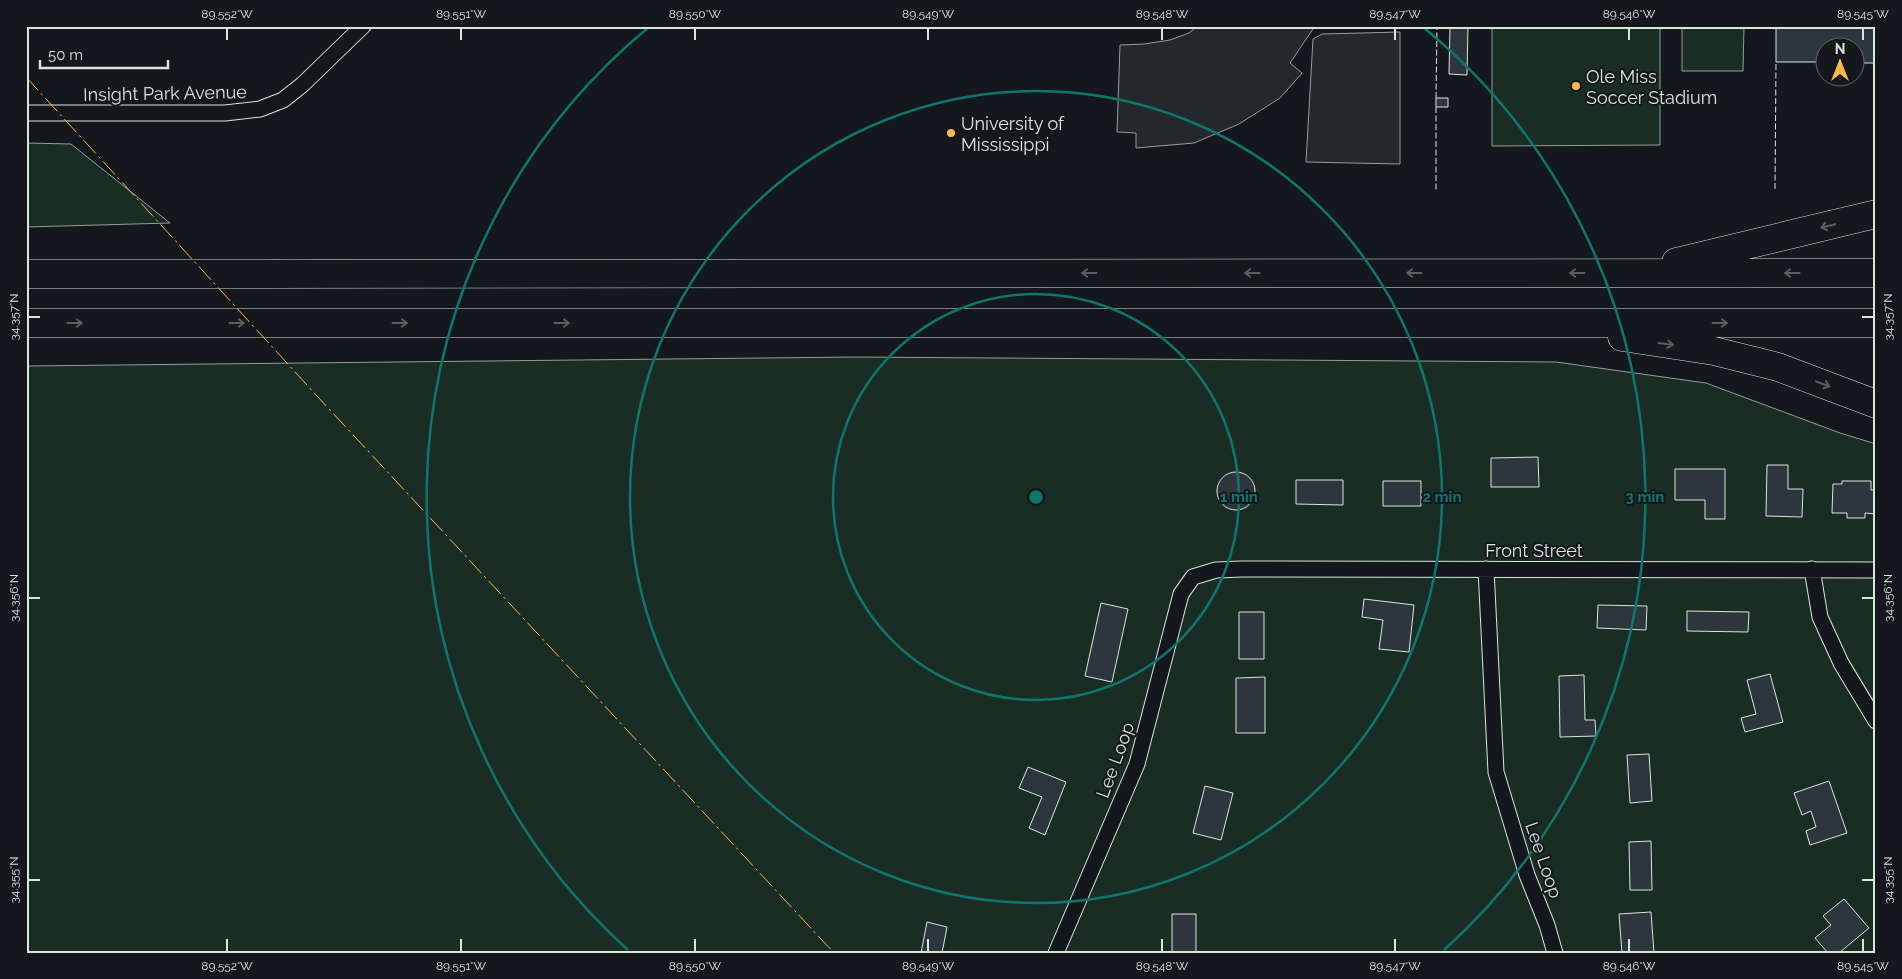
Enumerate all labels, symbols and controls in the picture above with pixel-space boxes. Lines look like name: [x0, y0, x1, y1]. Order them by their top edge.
text: 89.552°W: [201, 7, 253, 21]
text: 89.551°W: [436, 7, 486, 21]
text: 89.550°W: [669, 7, 722, 21]
text: 89.549°W: [902, 7, 954, 21]
text: 89.548°W: [1136, 7, 1189, 21]
text: 89.547°W: [1369, 7, 1421, 21]
text: 89.546°W: [1603, 7, 1656, 21]
text: 89.545°W: [1837, 7, 1889, 21]
scale bar: [40, 38, 168, 70]
north arrow: [1814, 38, 1864, 88]
text: N: [1835, 41, 1845, 57]
text: 50 m: [48, 46, 83, 64]
place label: Ole Miss Soccer Stadium: [1586, 66, 1717, 108]
marker: Ole Miss Soccer Stadium: [1570, 80, 1582, 92]
street label: Insight Park Avenue: [83, 81, 247, 105]
place label: University of Mississippi: [961, 113, 1065, 155]
marker: University of Mississippi: [945, 127, 957, 139]
one-way arrow: [1821, 221, 1837, 231]
one-way arrow: [1081, 268, 1098, 278]
one-way arrow: [1244, 268, 1260, 278]
one-way arrow: [1406, 268, 1422, 278]
one-way arrow: [1569, 268, 1585, 278]
one-way arrow: [1784, 268, 1800, 278]
text: 34.357°N: [7, 293, 21, 341]
text: 34.357°N: [1881, 293, 1895, 341]
one-way arrow: [66, 318, 83, 328]
one-way arrow: [229, 318, 245, 328]
one-way arrow: [392, 318, 408, 328]
one-way arrow: [554, 318, 570, 328]
one-way arrow: [1712, 318, 1728, 328]
one-way arrow: [1658, 339, 1674, 349]
one-way arrow: [1815, 380, 1830, 389]
centre of rings: [1027, 488, 1045, 506]
text: 1 min: [1220, 488, 1258, 506]
text: 2 min: [1423, 488, 1461, 506]
text: 3 min: [1626, 488, 1664, 506]
street label: Front Street: [1485, 540, 1583, 561]
text: 34.356°N: [7, 574, 21, 622]
text: 34.356°N: [1881, 574, 1895, 622]
street label: Lee Loop: [1092, 719, 1138, 801]
street label: Lee Loop: [1521, 819, 1567, 901]
text: 34.355°N: [7, 856, 21, 904]
text: 34.355°N: [1881, 856, 1895, 904]
text: 89.552°W: [201, 959, 253, 973]
text: 89.551°W: [436, 959, 486, 973]
text: 89.550°W: [669, 959, 722, 973]
text: 89.549°W: [902, 959, 954, 973]
text: 89.548°W: [1136, 959, 1189, 973]
text: 89.547°W: [1369, 959, 1421, 973]
text: 89.546°W: [1603, 959, 1656, 973]
text: 89.545°W: [1837, 959, 1889, 973]

